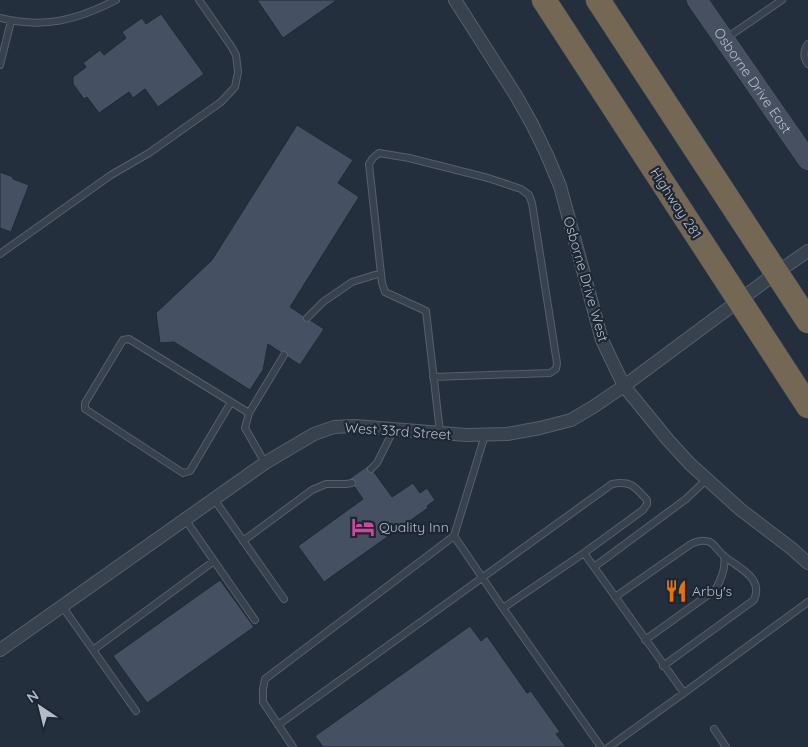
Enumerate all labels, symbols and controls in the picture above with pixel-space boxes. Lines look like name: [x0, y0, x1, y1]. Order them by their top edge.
street label: Osborne Drive East: [710, 24, 796, 137]
street label: Highway 281: [646, 164, 706, 242]
street label: Osborne Drive West: [560, 214, 613, 344]
street label: West 33rd Street: [344, 418, 452, 444]
hotel icon: Quality Inn: [350, 514, 376, 540]
place label: Quality Inn: [379, 518, 449, 536]
restaurant icon: Arby's: [663, 578, 689, 604]
place label: Arby's: [692, 582, 732, 600]
north arrow: [15, 682, 65, 732]
text: N: [23, 686, 42, 707]

